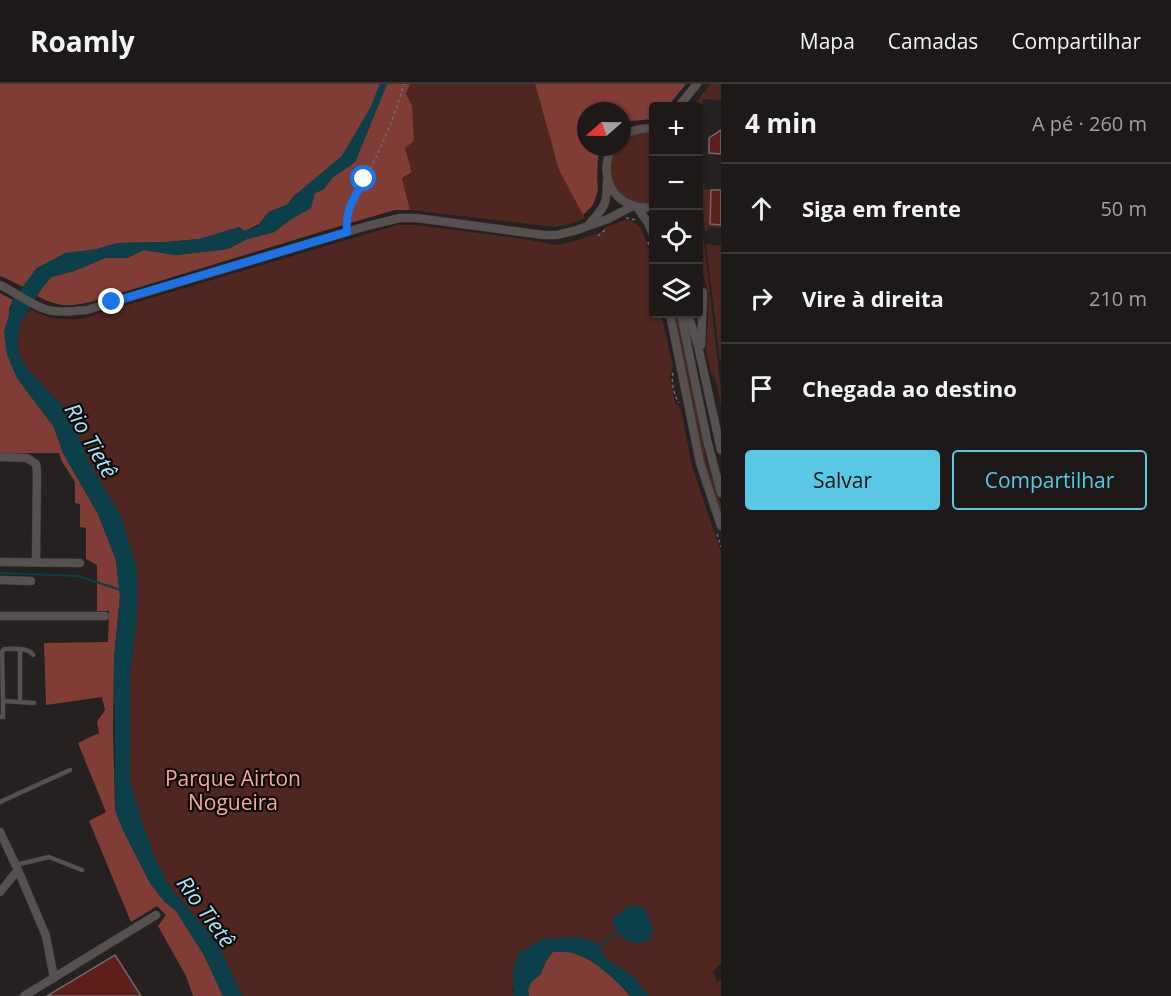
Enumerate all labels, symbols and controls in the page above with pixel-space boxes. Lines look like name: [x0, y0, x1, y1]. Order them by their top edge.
text: Roamly: [30, 22, 135, 60]
text: Mapa: [800, 27, 855, 55]
text: Camadas: [888, 27, 978, 55]
text: Compartilhar: [1011, 27, 1141, 55]
north arrow: [577, 102, 631, 156]
map controls: [649, 102, 703, 318]
button: +: [649, 102, 703, 156]
text: 4 min: [745, 105, 817, 141]
text: A pé · 260 m: [1032, 110, 1147, 137]
button: −: [649, 156, 703, 210]
route start: [350, 165, 376, 191]
icon: ahead: [745, 192, 778, 225]
text: Siga em frente: [802, 193, 961, 223]
text: 50 m: [1100, 195, 1147, 222]
button: locate: [649, 210, 703, 264]
button: layers: [649, 264, 703, 318]
icon: right: [745, 282, 778, 315]
text: Vire à direita: [802, 283, 944, 313]
text: 210 m: [1089, 285, 1147, 312]
route end: [98, 288, 124, 314]
icon: arrive: [745, 372, 778, 405]
text: Chegada ao destino: [802, 373, 1017, 403]
water label: Rio Tietê: [59, 397, 125, 483]
button: Salvar: [745, 450, 940, 510]
button: Compartilhar: [952, 450, 1147, 510]
park label: Parque Airton Nogueira: [165, 764, 301, 816]
water label: Rio Tietê: [171, 869, 243, 953]

